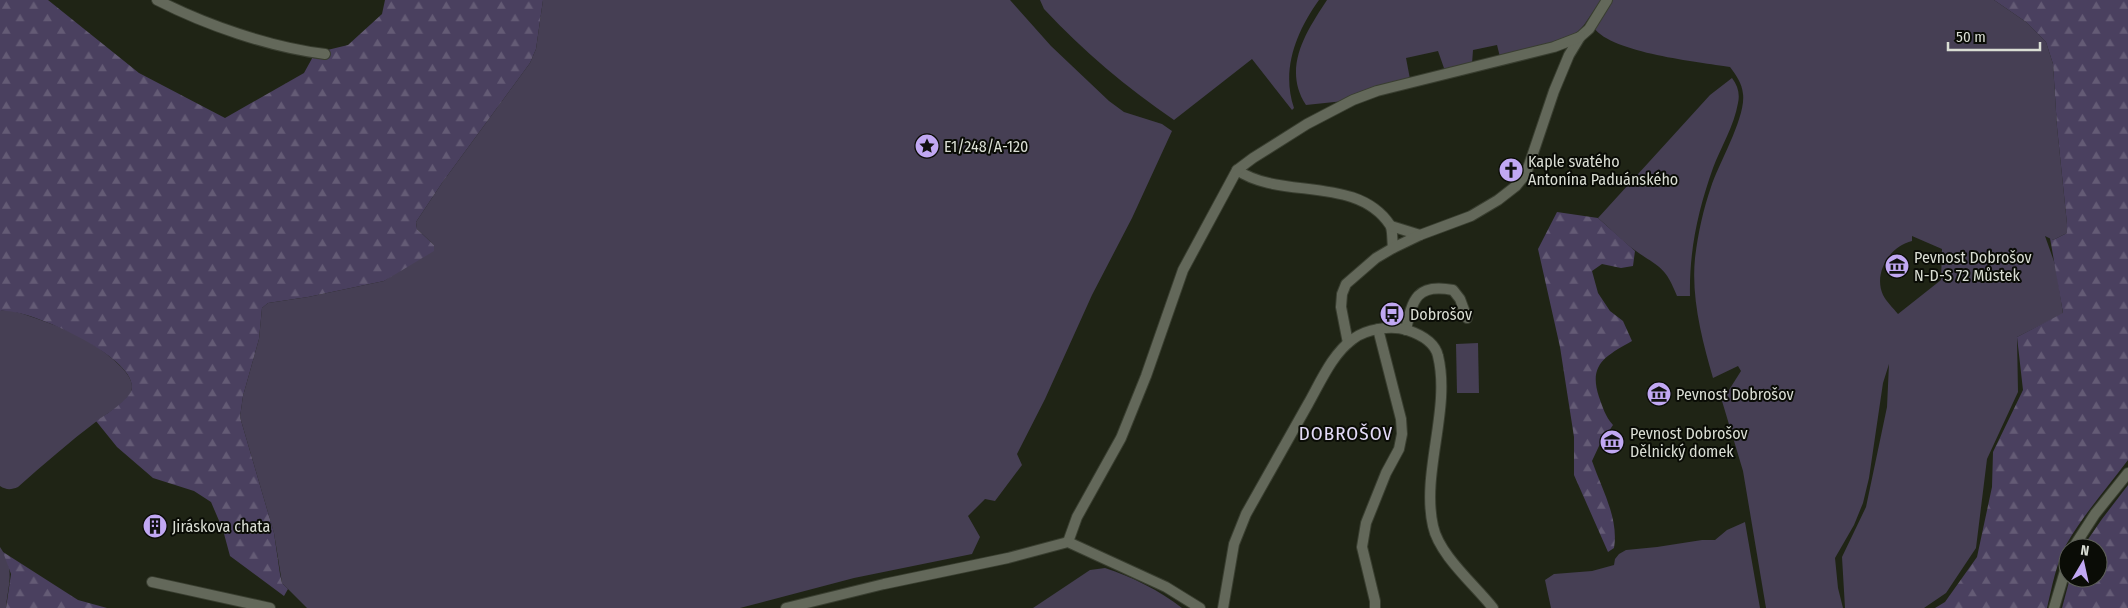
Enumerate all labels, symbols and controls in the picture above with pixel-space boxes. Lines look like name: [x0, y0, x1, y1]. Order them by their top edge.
scale bar: [1948, 20, 2040, 52]
text: 50 m: [1956, 28, 1986, 46]
place icon: E1/248/A-120: [914, 133, 940, 159]
place label: E1/248/A-120: [944, 137, 1028, 156]
place label: Kaple svatého Antonína Paduánského: [1528, 152, 1678, 189]
church icon: Kaple svatého Antonína Paduánského: [1498, 157, 1524, 183]
place label: Pevnost Dobrošov N-D-S 72 Můstek: [1914, 248, 2032, 285]
museum icon: Pevnost Dobrošov N-D-S 72 Můstek: [1884, 253, 1910, 279]
bus stop icon: Dobrošov: [1379, 301, 1405, 327]
place label: Dobrošov: [1410, 305, 1472, 324]
museum icon: Pevnost Dobrošov: [1646, 381, 1672, 407]
place label: Pevnost Dobrošov: [1676, 385, 1794, 404]
district label: DOBROŠOV: [1299, 422, 1393, 445]
place label: Pevnost Dobrošov Dělnický domek: [1630, 424, 1748, 461]
museum icon: Pevnost Dobrošov Dělnický domek: [1599, 429, 1625, 455]
building icon: Jiráskova chata: [142, 513, 168, 539]
place label: Jiráskova chata: [172, 517, 270, 536]
north arrow: [2058, 538, 2108, 588]
text: N: [2079, 542, 2090, 560]

